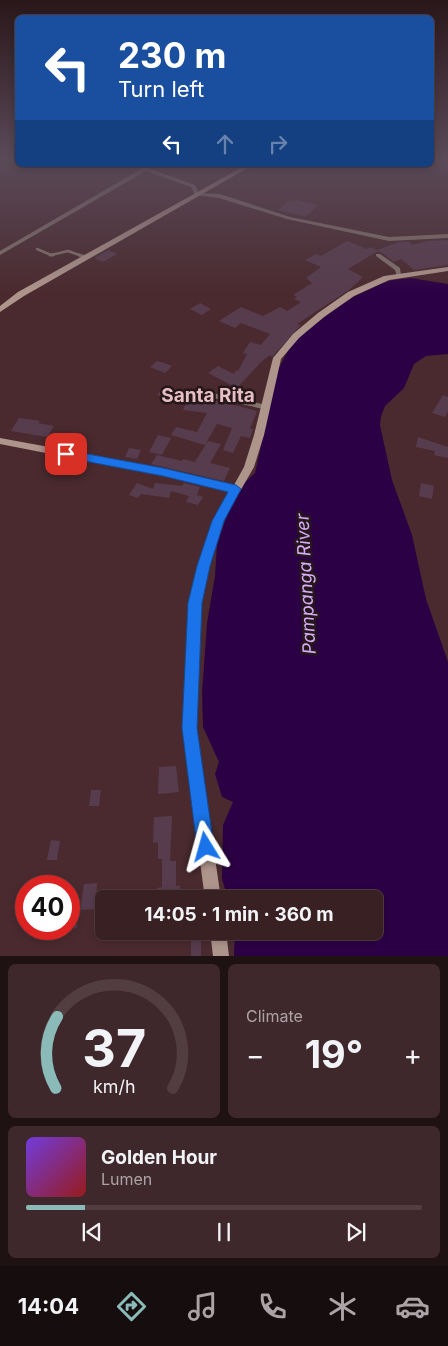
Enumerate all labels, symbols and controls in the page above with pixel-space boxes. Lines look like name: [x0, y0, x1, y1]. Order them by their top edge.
text: 230 m: [118, 34, 226, 76]
icon: left: [35, 35, 100, 100]
text: Turn left: [118, 76, 204, 102]
icon: left: [158, 130, 186, 158]
icon: ahead: [211, 130, 239, 158]
icon: right: [264, 130, 292, 158]
district label: Santa Rita: [161, 384, 255, 407]
pin: [45, 433, 87, 475]
icon: arrive: [52, 440, 80, 468]
water label: Pampanga River: [291, 512, 320, 655]
position arrow: [179, 820, 231, 872]
speed limit sign: 40: [15, 875, 80, 940]
text: 14:05 · 1 min · 360 m: [144, 903, 334, 926]
text: Climate: [246, 1006, 303, 1026]
text: 37: [82, 1017, 146, 1080]
text: 19°: [305, 1031, 363, 1077]
text: −: [246, 1038, 265, 1072]
text: +: [403, 1038, 422, 1072]
text: km/h: [93, 1076, 135, 1097]
text: Golden Hour: [101, 1146, 217, 1169]
text: Lumen: [101, 1169, 152, 1189]
icon: previous: [78, 1218, 106, 1246]
icon: pause: [210, 1218, 238, 1246]
icon: next: [342, 1218, 370, 1246]
icon: directions: [114, 1289, 149, 1324]
icon: music: [185, 1289, 220, 1324]
icon: phone: [255, 1289, 290, 1324]
icon: climate: [325, 1289, 360, 1324]
icon: car: [395, 1289, 430, 1324]
text: 14:04: [18, 1293, 79, 1319]

